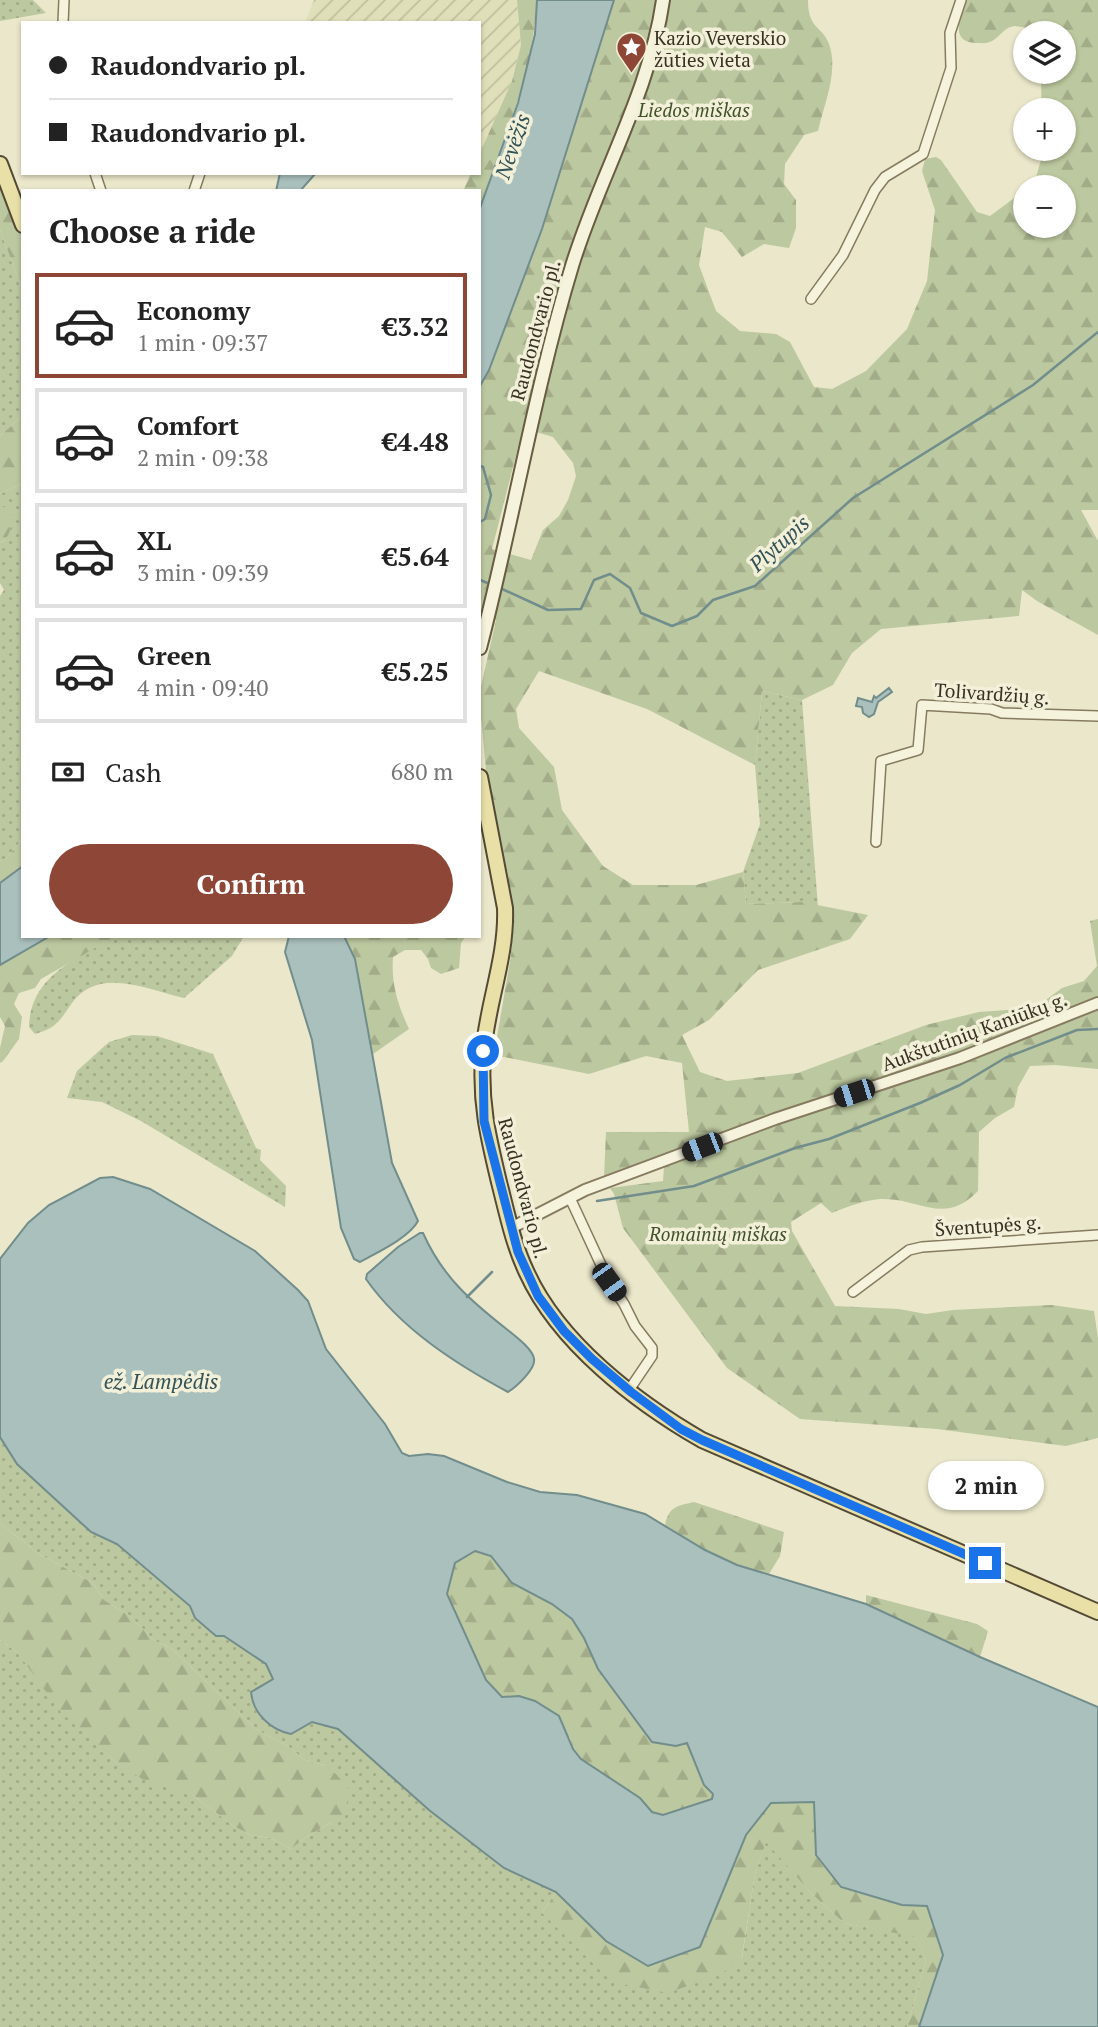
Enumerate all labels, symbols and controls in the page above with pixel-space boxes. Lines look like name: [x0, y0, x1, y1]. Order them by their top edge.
map controls: [1013, 21, 1076, 238]
button: layers: [1013, 21, 1076, 84]
place label: Kazio Veverskio žūties vieta: [654, 25, 786, 72]
place icon: Kazio Veverskio žūties vieta: [614, 31, 648, 75]
text: Raudondvario pl.: [91, 48, 306, 82]
park label: Liedos miškas: [637, 97, 750, 122]
button: +: [1013, 98, 1076, 161]
water label: Nevėžis: [488, 109, 536, 183]
text: Raudondvario pl.: [91, 115, 306, 149]
button: −: [1013, 175, 1076, 238]
text: Choose a ride: [49, 210, 256, 252]
street label: Raudondvario pl.: [504, 257, 566, 403]
text: Economy: [137, 293, 250, 327]
icon: car: [53, 294, 116, 357]
text: €3.32: [383, 309, 449, 343]
text: 1 min · 09:37: [137, 327, 269, 358]
text: Comfort: [137, 408, 239, 442]
icon: car: [53, 409, 116, 472]
text: €4.48: [383, 424, 449, 458]
text: 2 min · 09:38: [137, 442, 269, 473]
water label: Plytupis: [742, 508, 815, 578]
text: XL: [137, 523, 171, 557]
icon: car: [53, 524, 116, 587]
text: €5.64: [383, 539, 449, 573]
text: 3 min · 09:39: [137, 557, 269, 588]
text: Green: [137, 638, 211, 672]
icon: car: [53, 639, 116, 702]
text: €5.25: [383, 654, 449, 688]
text: 4 min · 09:40: [137, 672, 269, 703]
street label: Tolivardžių g.: [934, 677, 1050, 709]
icon: cash: [49, 753, 87, 791]
text: Cash: [105, 755, 161, 789]
text: 680 m: [391, 756, 453, 787]
button: Confirm: [49, 844, 453, 924]
street label: Aukštutinių Kaniūkų g.: [878, 986, 1070, 1076]
route start: [467, 1035, 499, 1067]
car: [831, 1077, 878, 1109]
street label: Raudondvario pl.: [493, 1115, 555, 1261]
car: [679, 1130, 726, 1164]
street label: Šventupės g.: [934, 1209, 1042, 1241]
park label: Romainių miškas: [648, 1221, 787, 1246]
car: [589, 1259, 630, 1305]
water label: ež. Lampėdis: [104, 1367, 219, 1395]
callout: 2 min: [927, 1462, 1043, 1510]
text: 2 min: [955, 1470, 1017, 1501]
route end: [969, 1547, 1001, 1579]

